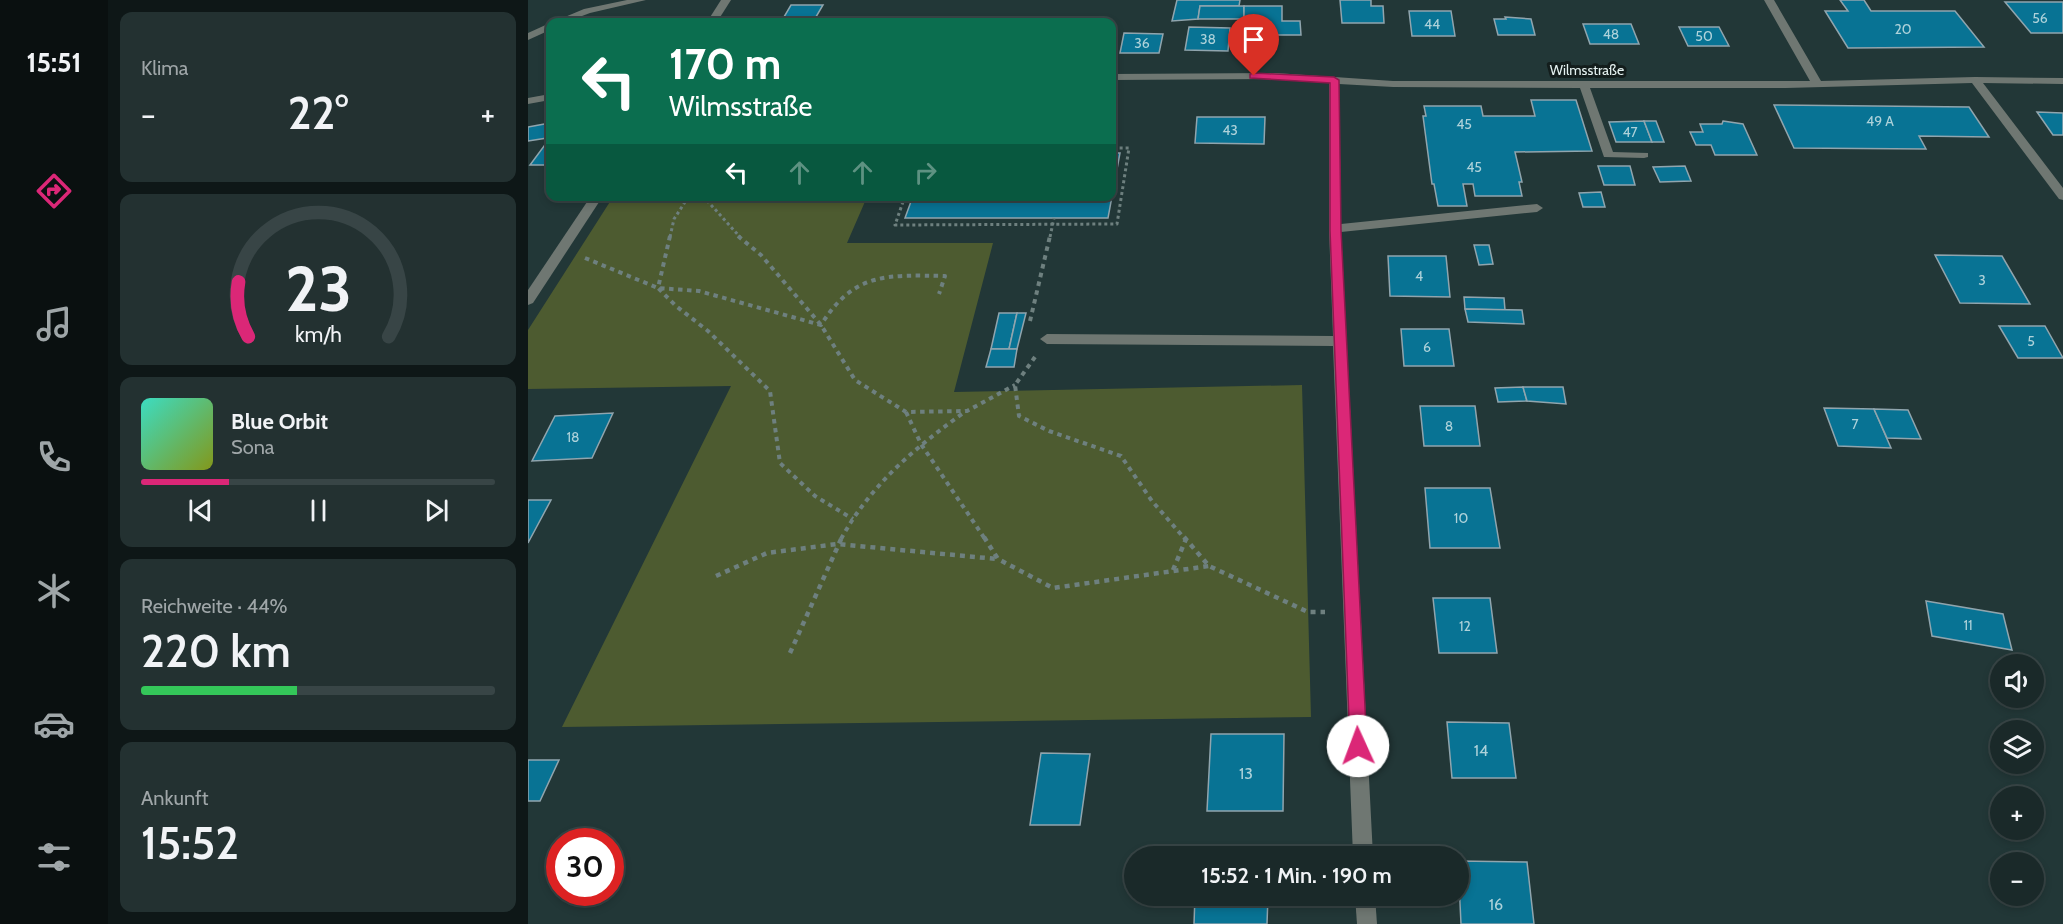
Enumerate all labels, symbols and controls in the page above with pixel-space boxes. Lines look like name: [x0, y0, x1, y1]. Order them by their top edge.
house number: 56: [2032, 9, 2048, 27]
pin: [1228, 14, 1279, 76]
house number: 44: [1424, 15, 1440, 33]
house number: 20: [1894, 20, 1912, 38]
icon: arrive: [1237, 23, 1270, 56]
house number: 48: [1603, 25, 1619, 43]
house number: 50: [1695, 27, 1713, 45]
house number: 38: [1200, 30, 1216, 48]
house number: 36: [1134, 34, 1150, 52]
text: 170 m: [669, 38, 781, 90]
icon: left: [570, 42, 648, 120]
text: 15:51: [27, 46, 81, 79]
text: Klima: [141, 56, 188, 80]
street label: Wilmsstraße: [1550, 61, 1624, 79]
text: 22°: [288, 86, 348, 140]
text: Wilmsstraße: [669, 90, 812, 123]
text: −: [141, 94, 156, 134]
text: +: [480, 94, 495, 134]
house number: 49 A: [1866, 112, 1894, 130]
house number: 45: [1456, 115, 1472, 133]
house number: 43: [1222, 121, 1238, 139]
house number: 47: [1622, 123, 1638, 141]
icon: left: [720, 156, 753, 189]
icon: ahead: [783, 156, 816, 189]
icon: ahead: [846, 156, 879, 189]
icon: right: [909, 156, 942, 189]
house number: 45: [1466, 158, 1482, 176]
icon: directions: [33, 170, 75, 212]
text: 23: [285, 251, 351, 327]
house number: 4: [1415, 267, 1423, 285]
house number: 3: [1978, 271, 1986, 289]
icon: music: [33, 303, 75, 345]
text: km/h: [295, 321, 341, 347]
house number: 5: [2027, 332, 2035, 350]
house number: 6: [1423, 338, 1431, 356]
text: Blue Orbit: [231, 408, 328, 435]
house number: 7: [1851, 415, 1859, 433]
house number: 8: [1445, 417, 1453, 435]
house number: 18: [566, 428, 580, 446]
text: Sona: [231, 435, 274, 459]
icon: phone: [33, 436, 75, 478]
icon: previous: [184, 494, 217, 527]
icon: pause: [302, 494, 335, 527]
icon: next: [420, 494, 453, 527]
house number: 10: [1454, 509, 1468, 527]
icon: climate: [33, 570, 75, 612]
text: Reichweite · 44%: [141, 594, 288, 618]
house number: 11: [1963, 616, 1973, 634]
house number: 12: [1459, 617, 1471, 635]
text: 220 km: [141, 624, 291, 678]
map controls: [1990, 654, 2044, 906]
button: sound: [1990, 654, 2044, 708]
icon: car: [33, 703, 75, 745]
position arrow: [1326, 714, 1390, 778]
button: layers: [1990, 720, 2044, 774]
house number: 14: [1474, 741, 1488, 760]
house number: 13: [1239, 764, 1253, 783]
text: Ankunft: [141, 786, 208, 810]
button: +: [1990, 786, 2044, 840]
text: 15:52: [141, 816, 239, 870]
speed limit sign: 30: [546, 828, 624, 906]
icon: filters: [33, 836, 75, 878]
button: −: [1990, 852, 2044, 906]
text: 15:52 · 1 Min. · 190 m: [1201, 862, 1392, 889]
house number: 16: [1489, 895, 1503, 914]

